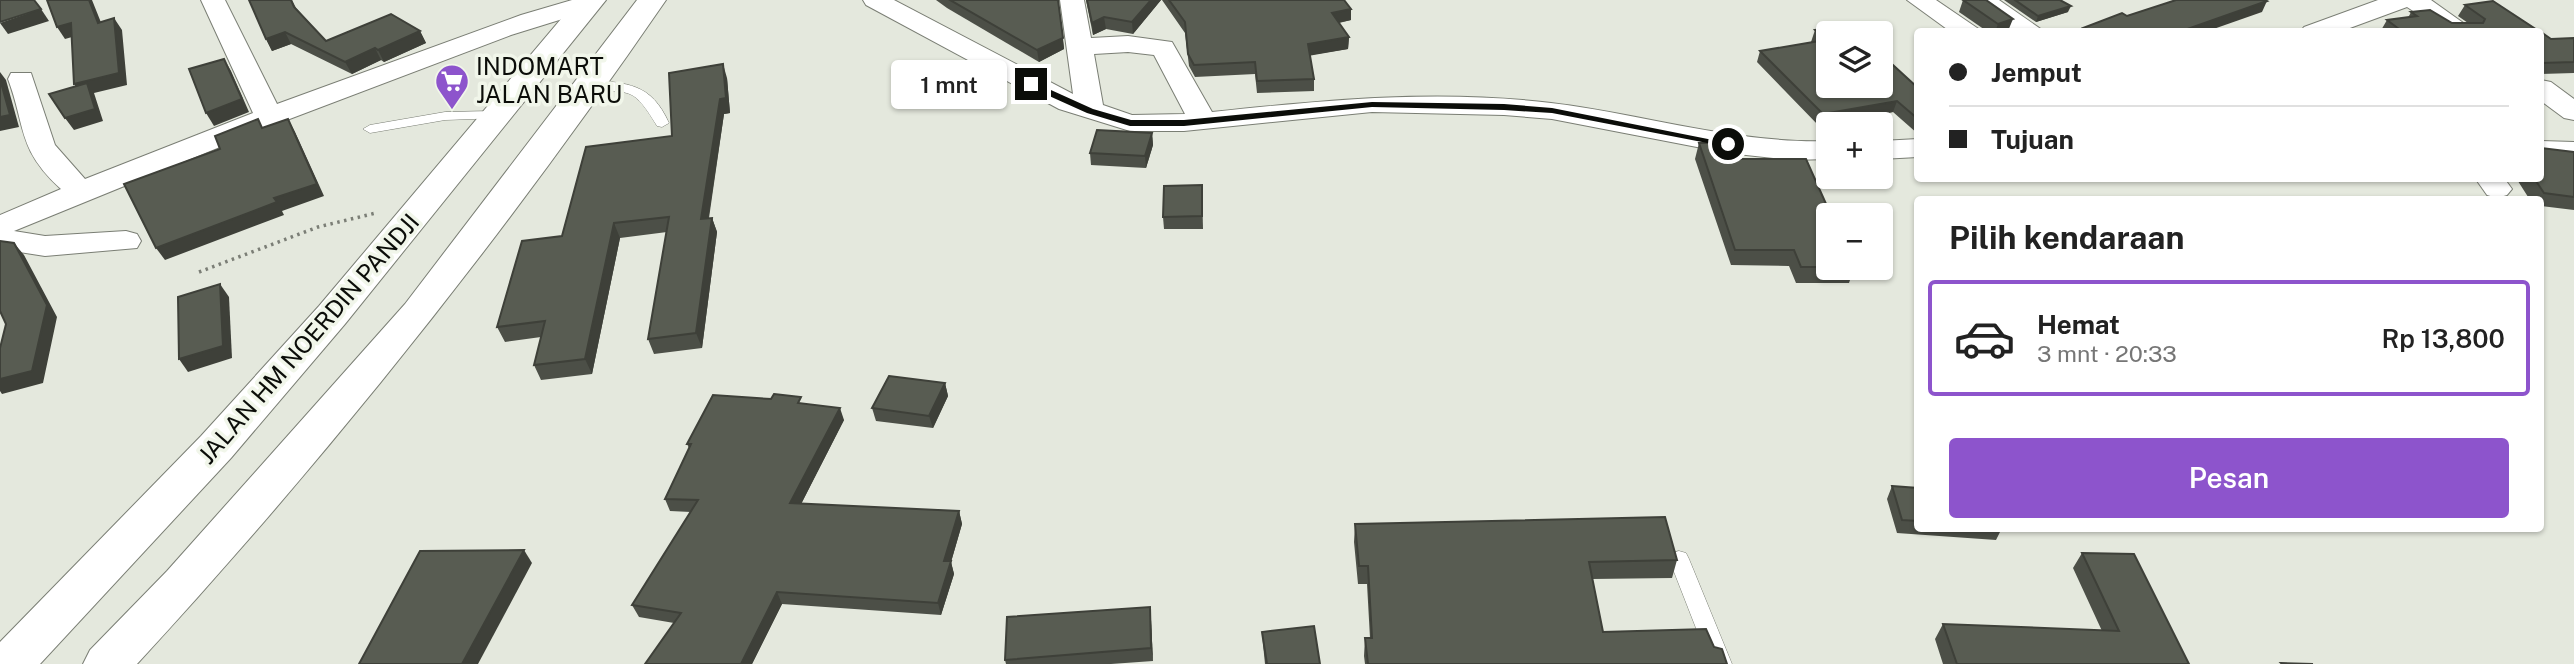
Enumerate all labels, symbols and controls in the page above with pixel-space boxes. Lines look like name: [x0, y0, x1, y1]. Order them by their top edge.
map controls: [1816, 21, 1893, 280]
button: layers: [1816, 21, 1893, 98]
place label: INDOMART JALAN BARU: [476, 52, 622, 108]
text: Jemput: [1991, 57, 2082, 88]
callout: 1 mnt: [891, 60, 1006, 108]
supermarket icon: INDOMART JALAN BARU: [433, 62, 471, 111]
route end: [1015, 68, 1047, 100]
text: 1 mnt: [920, 71, 978, 98]
button: +: [1816, 112, 1893, 189]
text: Tujuan: [1991, 124, 2074, 155]
route start: [1712, 128, 1744, 160]
button: −: [1816, 203, 1893, 280]
street label: JALAN HM NOERDIN PANDJI: [192, 208, 424, 469]
text: Pilih kendaraan: [1949, 219, 2184, 256]
icon: car: [1953, 307, 2016, 370]
text: Hemat: [2037, 309, 2120, 340]
text: Rp 13,800: [2381, 323, 2505, 354]
text: 3 mnt · 20:33: [2037, 340, 2177, 367]
button: Pesan: [1949, 438, 2509, 518]

